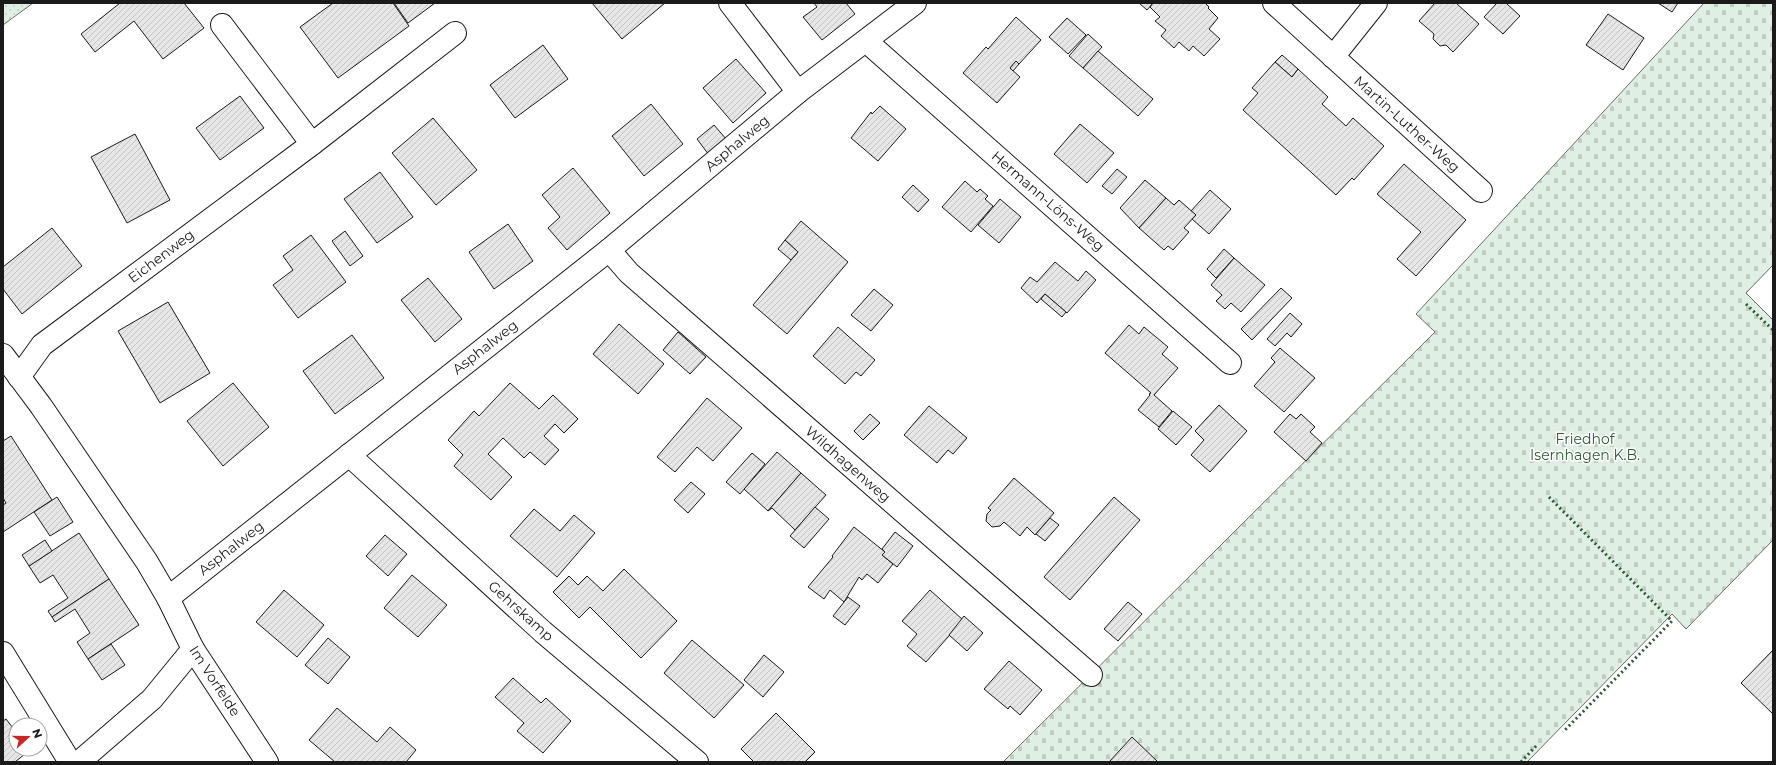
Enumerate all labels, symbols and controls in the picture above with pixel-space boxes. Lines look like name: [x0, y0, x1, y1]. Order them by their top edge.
street label: Martin-Luther-Weg: [1350, 72, 1464, 176]
street label: Asphalweg: [701, 111, 773, 175]
street label: Hermann-Löns-Weg: [988, 147, 1108, 255]
street label: Eichenweg: [124, 225, 198, 287]
street label: Asphalweg: [449, 316, 521, 378]
street label: Wildhagenweg: [802, 422, 894, 506]
park label: Friedhof Isernhagen K.B.: [1530, 430, 1640, 464]
street label: Asphalweg: [195, 517, 267, 579]
street label: Gehrskamp: [485, 577, 557, 645]
street label: Im Vorfelde: [185, 642, 245, 720]
north arrow: [8, 717, 48, 757]
text: N: [29, 727, 45, 740]

